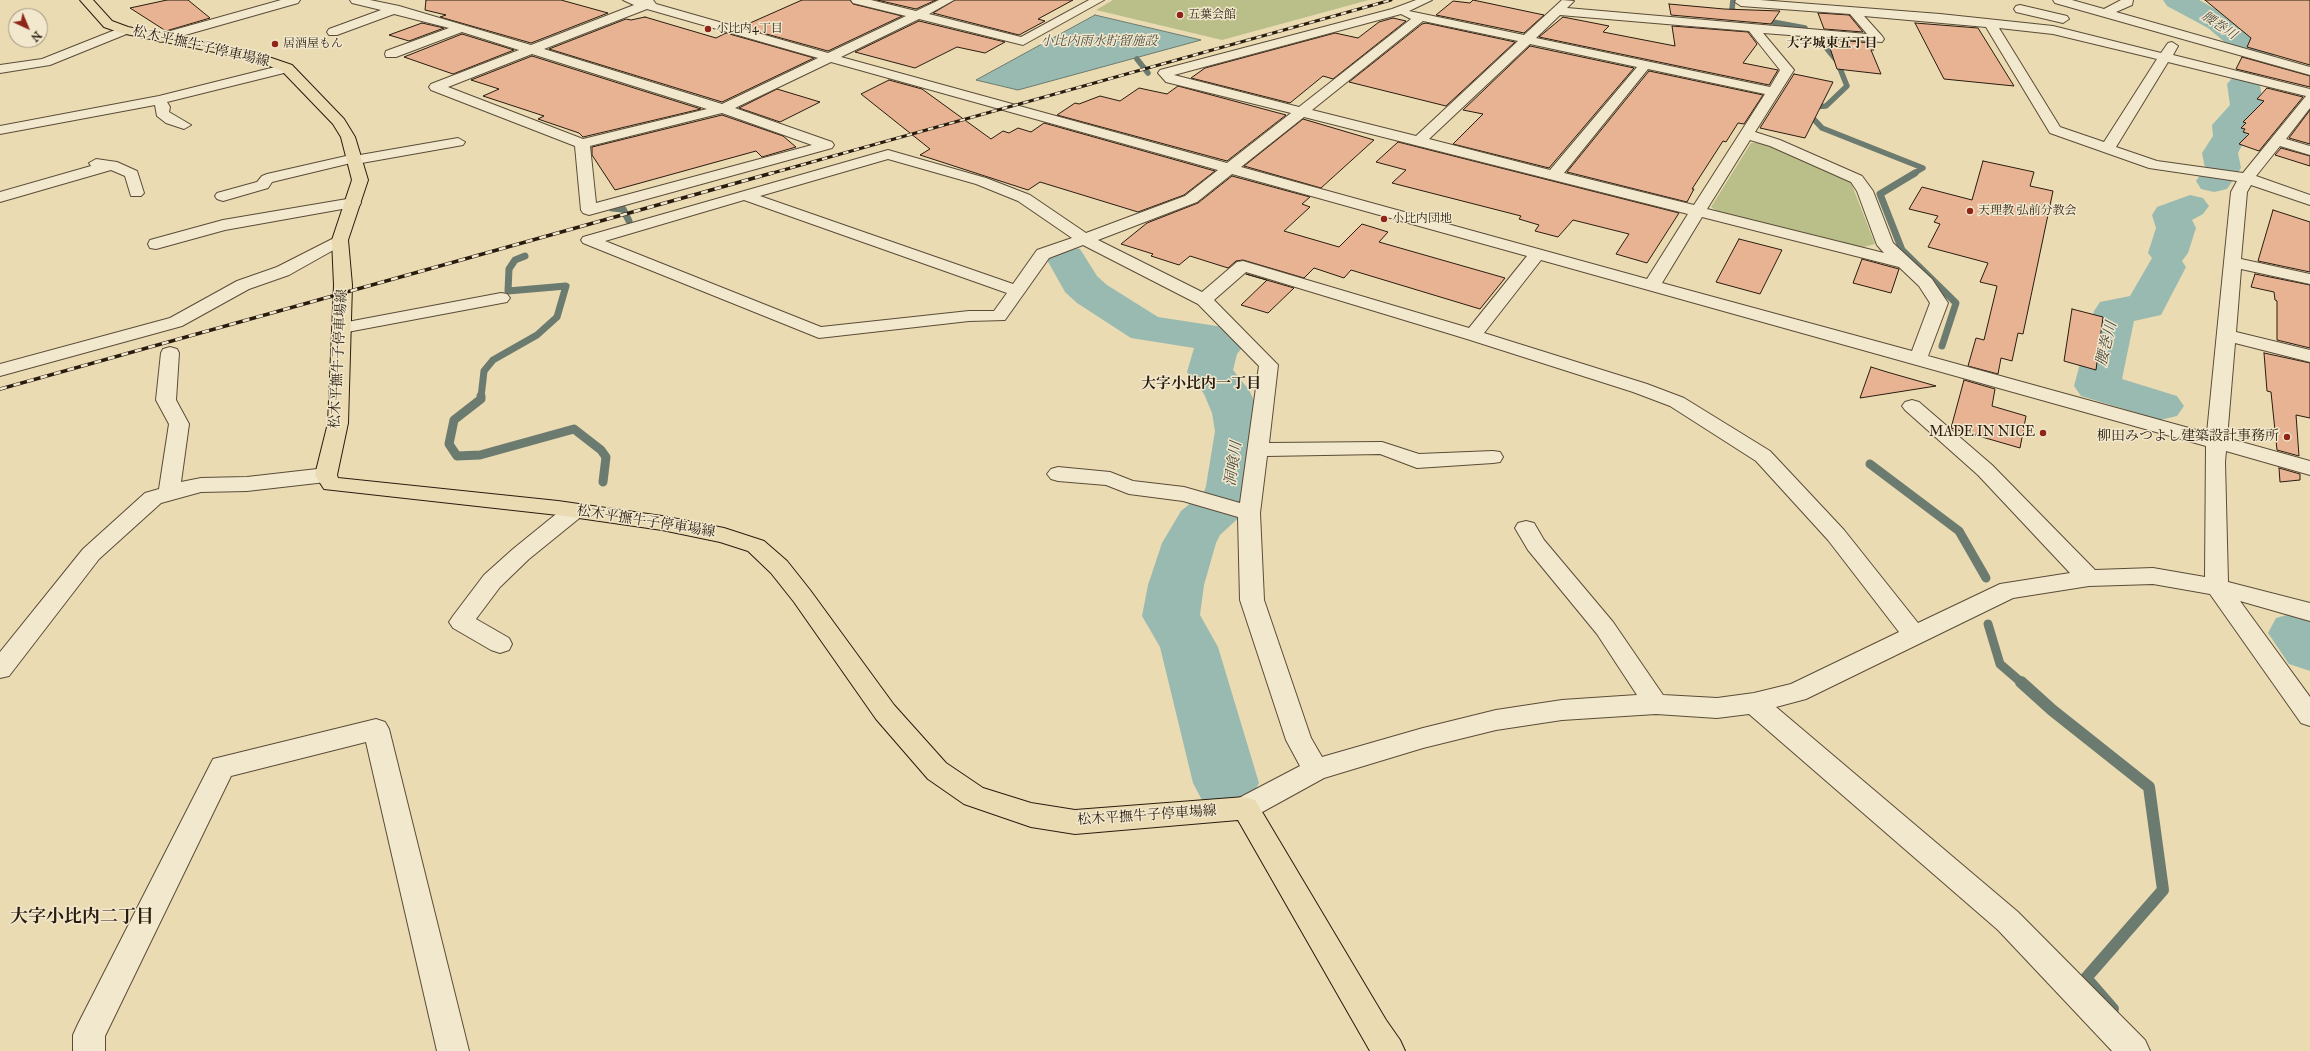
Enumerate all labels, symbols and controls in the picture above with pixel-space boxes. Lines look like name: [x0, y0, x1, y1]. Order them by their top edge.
north arrow: [8, 8, 48, 48]
place label: 五葉会館: [1188, 8, 1236, 22]
water label: 腰巻川: [2198, 9, 2240, 43]
marker: 五葉会館: [1175, 10, 1185, 20]
place label: 小比内4丁目: [716, 22, 783, 36]
street label: 松木平撫牛子停車場線: [131, 23, 271, 71]
marker: 小比内4丁目: [703, 24, 713, 34]
text: N: [28, 28, 44, 44]
water label: 小比内雨水貯留施設: [1041, 34, 1157, 50]
district label: 大字城東五丁目: [1787, 36, 1877, 52]
place label: 居酒屋もん: [283, 37, 343, 51]
marker: 居酒屋もん: [270, 39, 280, 49]
place label: 天理教 弘前分教会: [1978, 204, 2077, 218]
marker: 天理教 弘前分教会: [1965, 206, 1975, 216]
place label: 小比内団地: [1392, 212, 1452, 226]
marker: 小比内団地: [1379, 214, 1389, 224]
street label: 松木平撫牛子停車場線: [327, 289, 351, 429]
water label: 腰巻川: [2093, 320, 2121, 368]
district label: 大字小比内一丁目: [1141, 375, 1261, 393]
place label: MADE IN NICE: [1929, 425, 2035, 441]
marker: MADE IN NICE: [2038, 428, 2048, 438]
place label: 柳田みつよし建築設計事務所: [2097, 429, 2279, 445]
marker: 柳田みつよし建築設計事務所: [2282, 432, 2292, 442]
water label: 洞喰川: [1222, 440, 1246, 488]
street label: 松木平撫牛子停車場線: [576, 503, 716, 541]
street label: 松木平撫牛子停車場線: [1077, 803, 1217, 829]
district label: 大字小比内二丁目: [10, 907, 154, 929]

